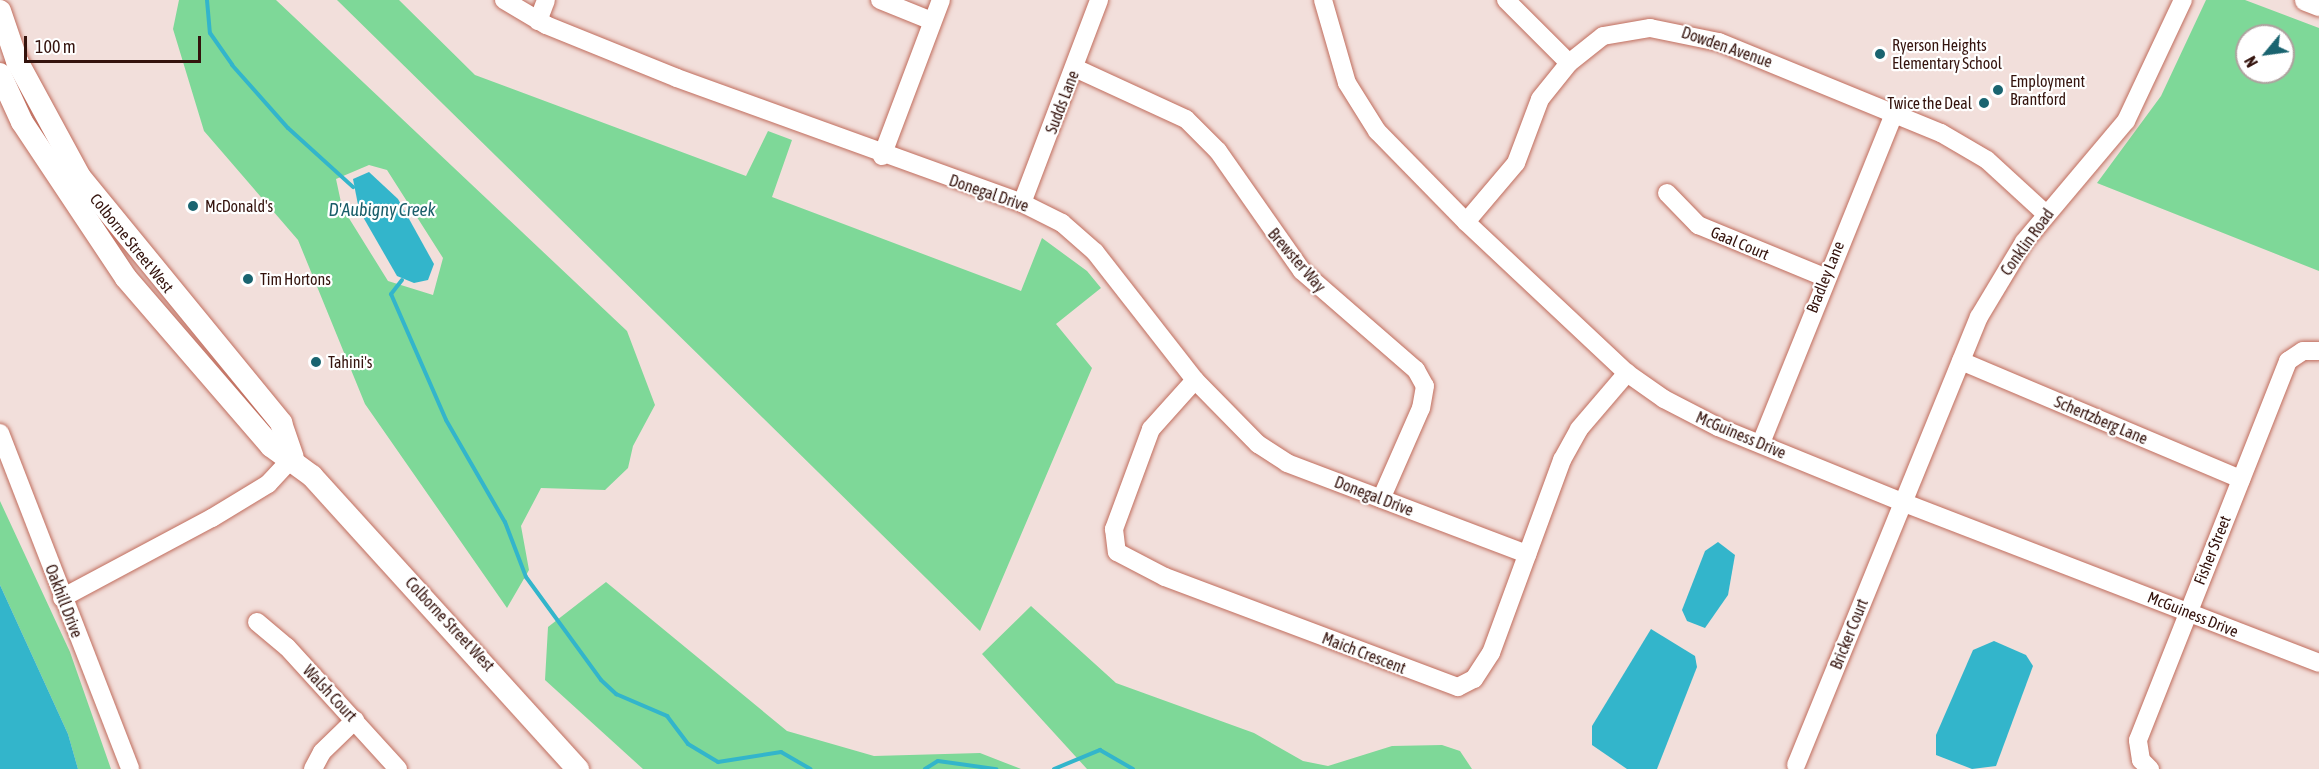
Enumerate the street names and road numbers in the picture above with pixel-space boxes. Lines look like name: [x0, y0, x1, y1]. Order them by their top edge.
street label: Dowden Avenue: [1679, 22, 1775, 72]
street label: Sudds Lane: [1041, 68, 1083, 136]
street label: Donegal Drive: [947, 170, 1031, 216]
street label: Colborne Street West: [86, 190, 178, 296]
street label: Conklin Road: [1996, 205, 2058, 279]
street label: Gaal Court: [1708, 222, 1772, 264]
street label: Brewster Way: [1264, 224, 1330, 296]
street label: Bradley Lane: [1802, 238, 1848, 316]
street label: Schertzberg Lane: [2051, 392, 2151, 448]
street label: McGuiness Drive: [1693, 407, 1789, 463]
street label: Donegal Drive: [1332, 472, 1416, 520]
street label: Fisher Street: [2189, 513, 2235, 587]
street label: Oakhill Drive: [41, 562, 87, 640]
street label: Colborne Street West: [401, 573, 499, 675]
street label: McGuiness Drive: [2145, 587, 2241, 641]
street label: Bricker Court: [1826, 596, 1872, 672]
street label: Maich Crescent: [1319, 628, 1409, 678]
street label: Walsh Court: [299, 661, 361, 725]

